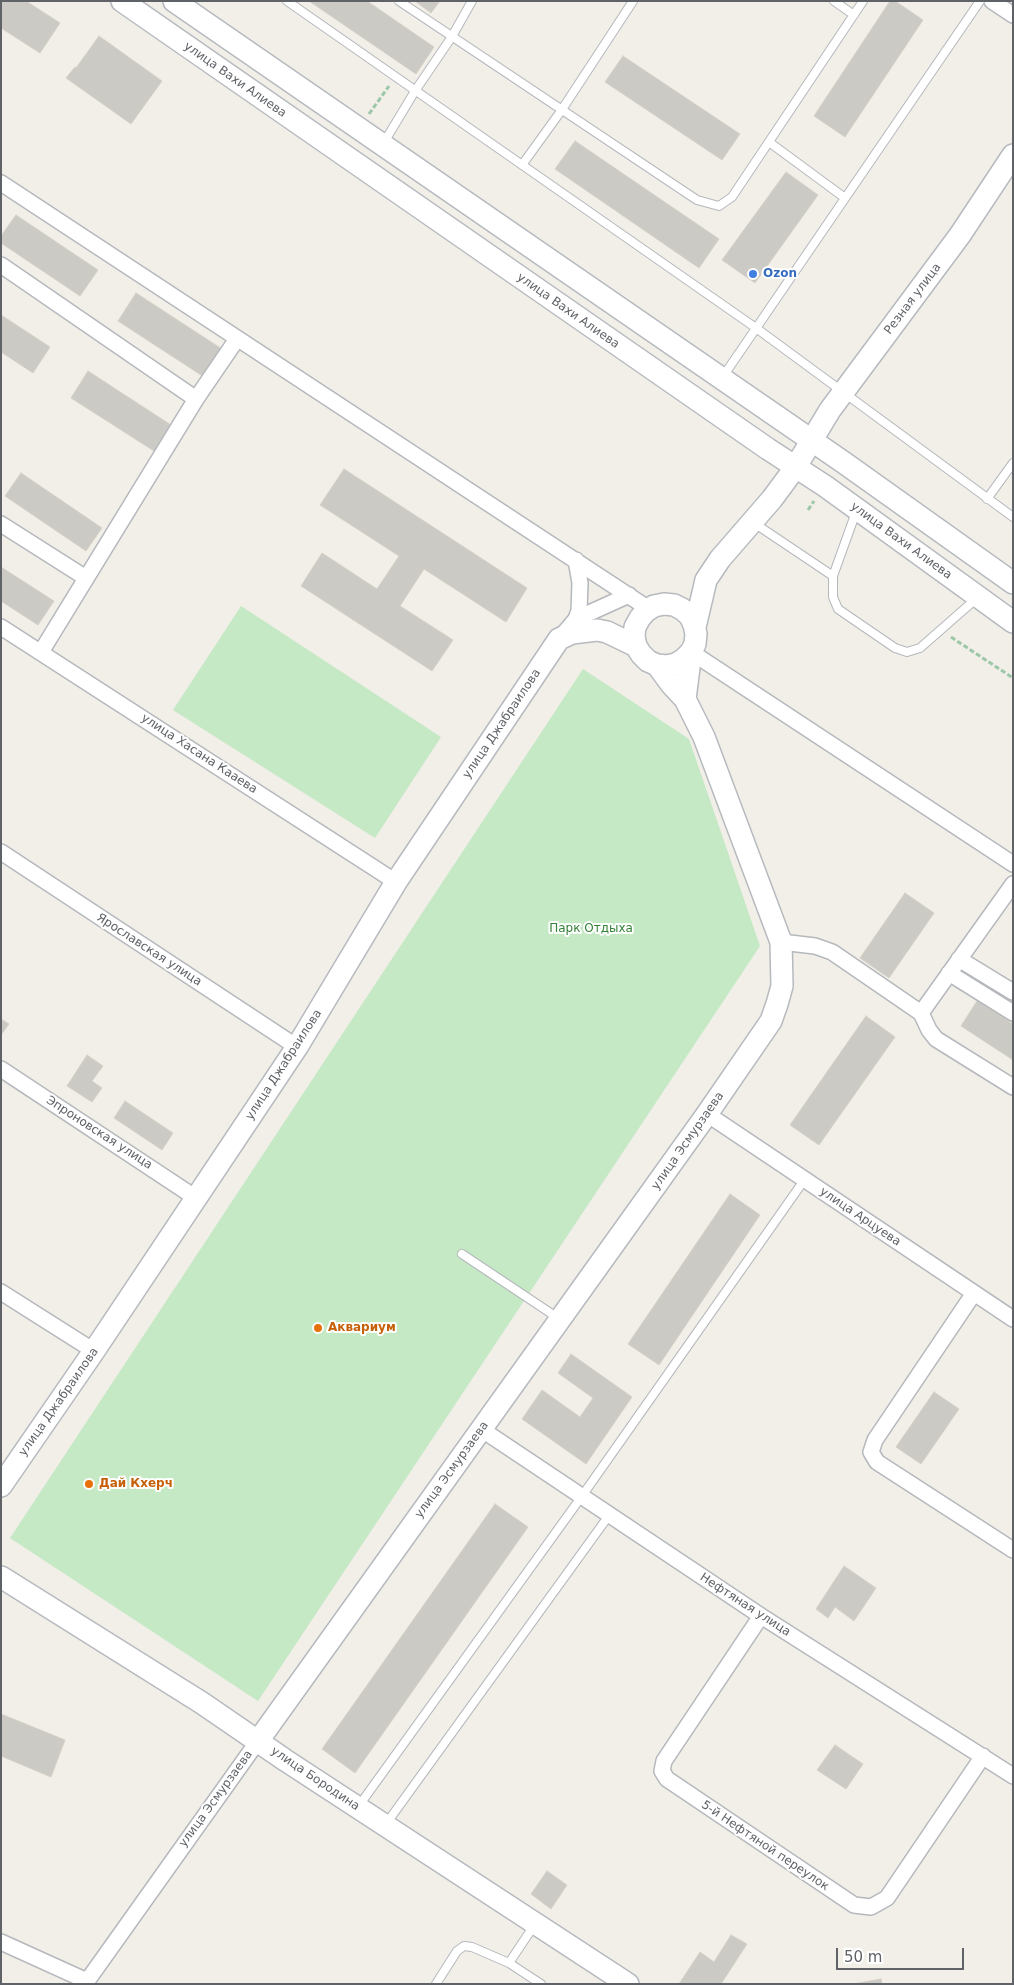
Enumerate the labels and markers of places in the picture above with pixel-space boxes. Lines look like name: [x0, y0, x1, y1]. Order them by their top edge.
place label: Ozon: [763, 267, 797, 281]
marker: Ozon: [747, 268, 759, 280]
place label: Аквариум: [328, 1321, 396, 1335]
marker: Аквариум: [312, 1322, 324, 1334]
place label: Дай Кхерч: [99, 1477, 173, 1491]
marker: Дай Кхерч: [83, 1478, 95, 1490]

